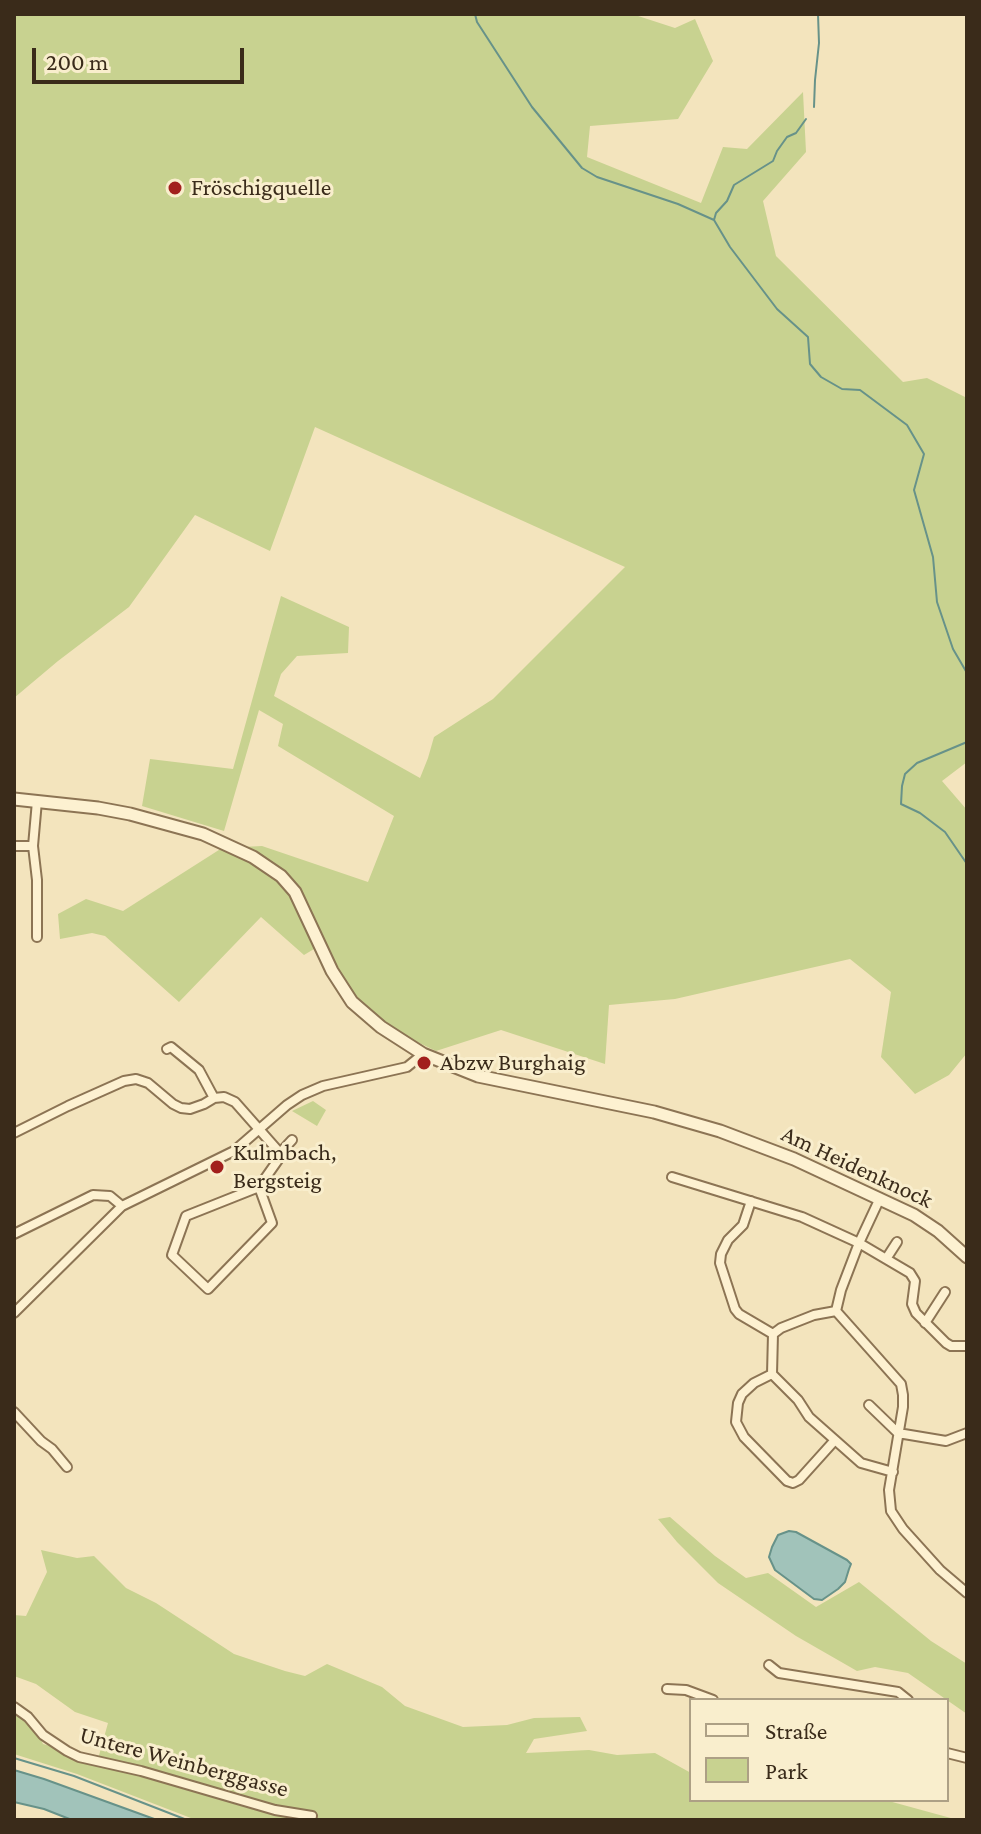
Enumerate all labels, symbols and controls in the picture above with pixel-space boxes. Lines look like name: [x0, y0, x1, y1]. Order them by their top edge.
scale bar: [36, 32, 248, 82]
text: 200 m: [46, 48, 108, 75]
place label: Fröschigquelle: [191, 174, 331, 202]
marker: Fröschigquelle: [166, 179, 184, 197]
place label: Abzw Burghaig: [440, 1049, 586, 1077]
marker: Abzw Burghaig: [415, 1054, 433, 1072]
street label: Am Heidenknock: [777, 1119, 937, 1215]
place label: Kulmbach, Bergsteig: [233, 1139, 336, 1195]
marker: Kulmbach, Bergsteig: [208, 1158, 226, 1176]
legend: [689, 1698, 949, 1802]
text: Straße: [765, 1717, 827, 1744]
street label: Untere Weinberggasse: [76, 1720, 292, 1804]
text: Park: [765, 1757, 808, 1784]

